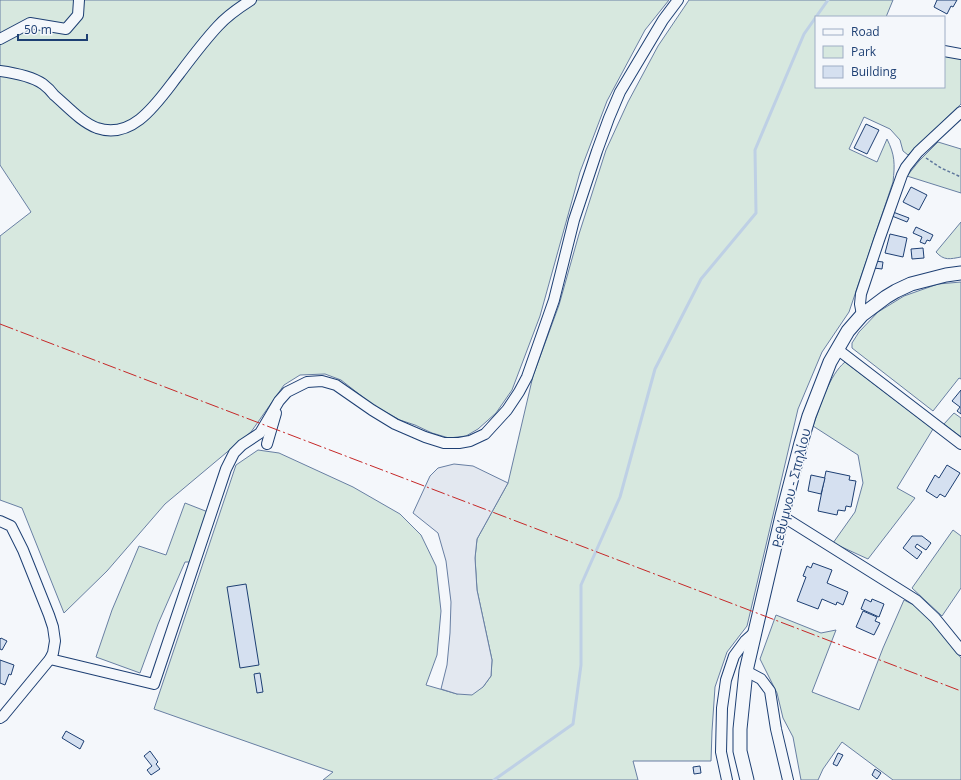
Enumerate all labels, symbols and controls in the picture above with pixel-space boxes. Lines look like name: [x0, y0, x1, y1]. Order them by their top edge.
scale bar: [18, 16, 87, 42]
legend: [815, 16, 945, 88]
text: 50 m: [24, 21, 52, 38]
text: Road: [851, 23, 880, 40]
text: Park: [851, 43, 877, 60]
text: Building: [851, 63, 897, 80]
street label: Ρεθύμνου - Σπηλίου: [767, 426, 815, 550]

